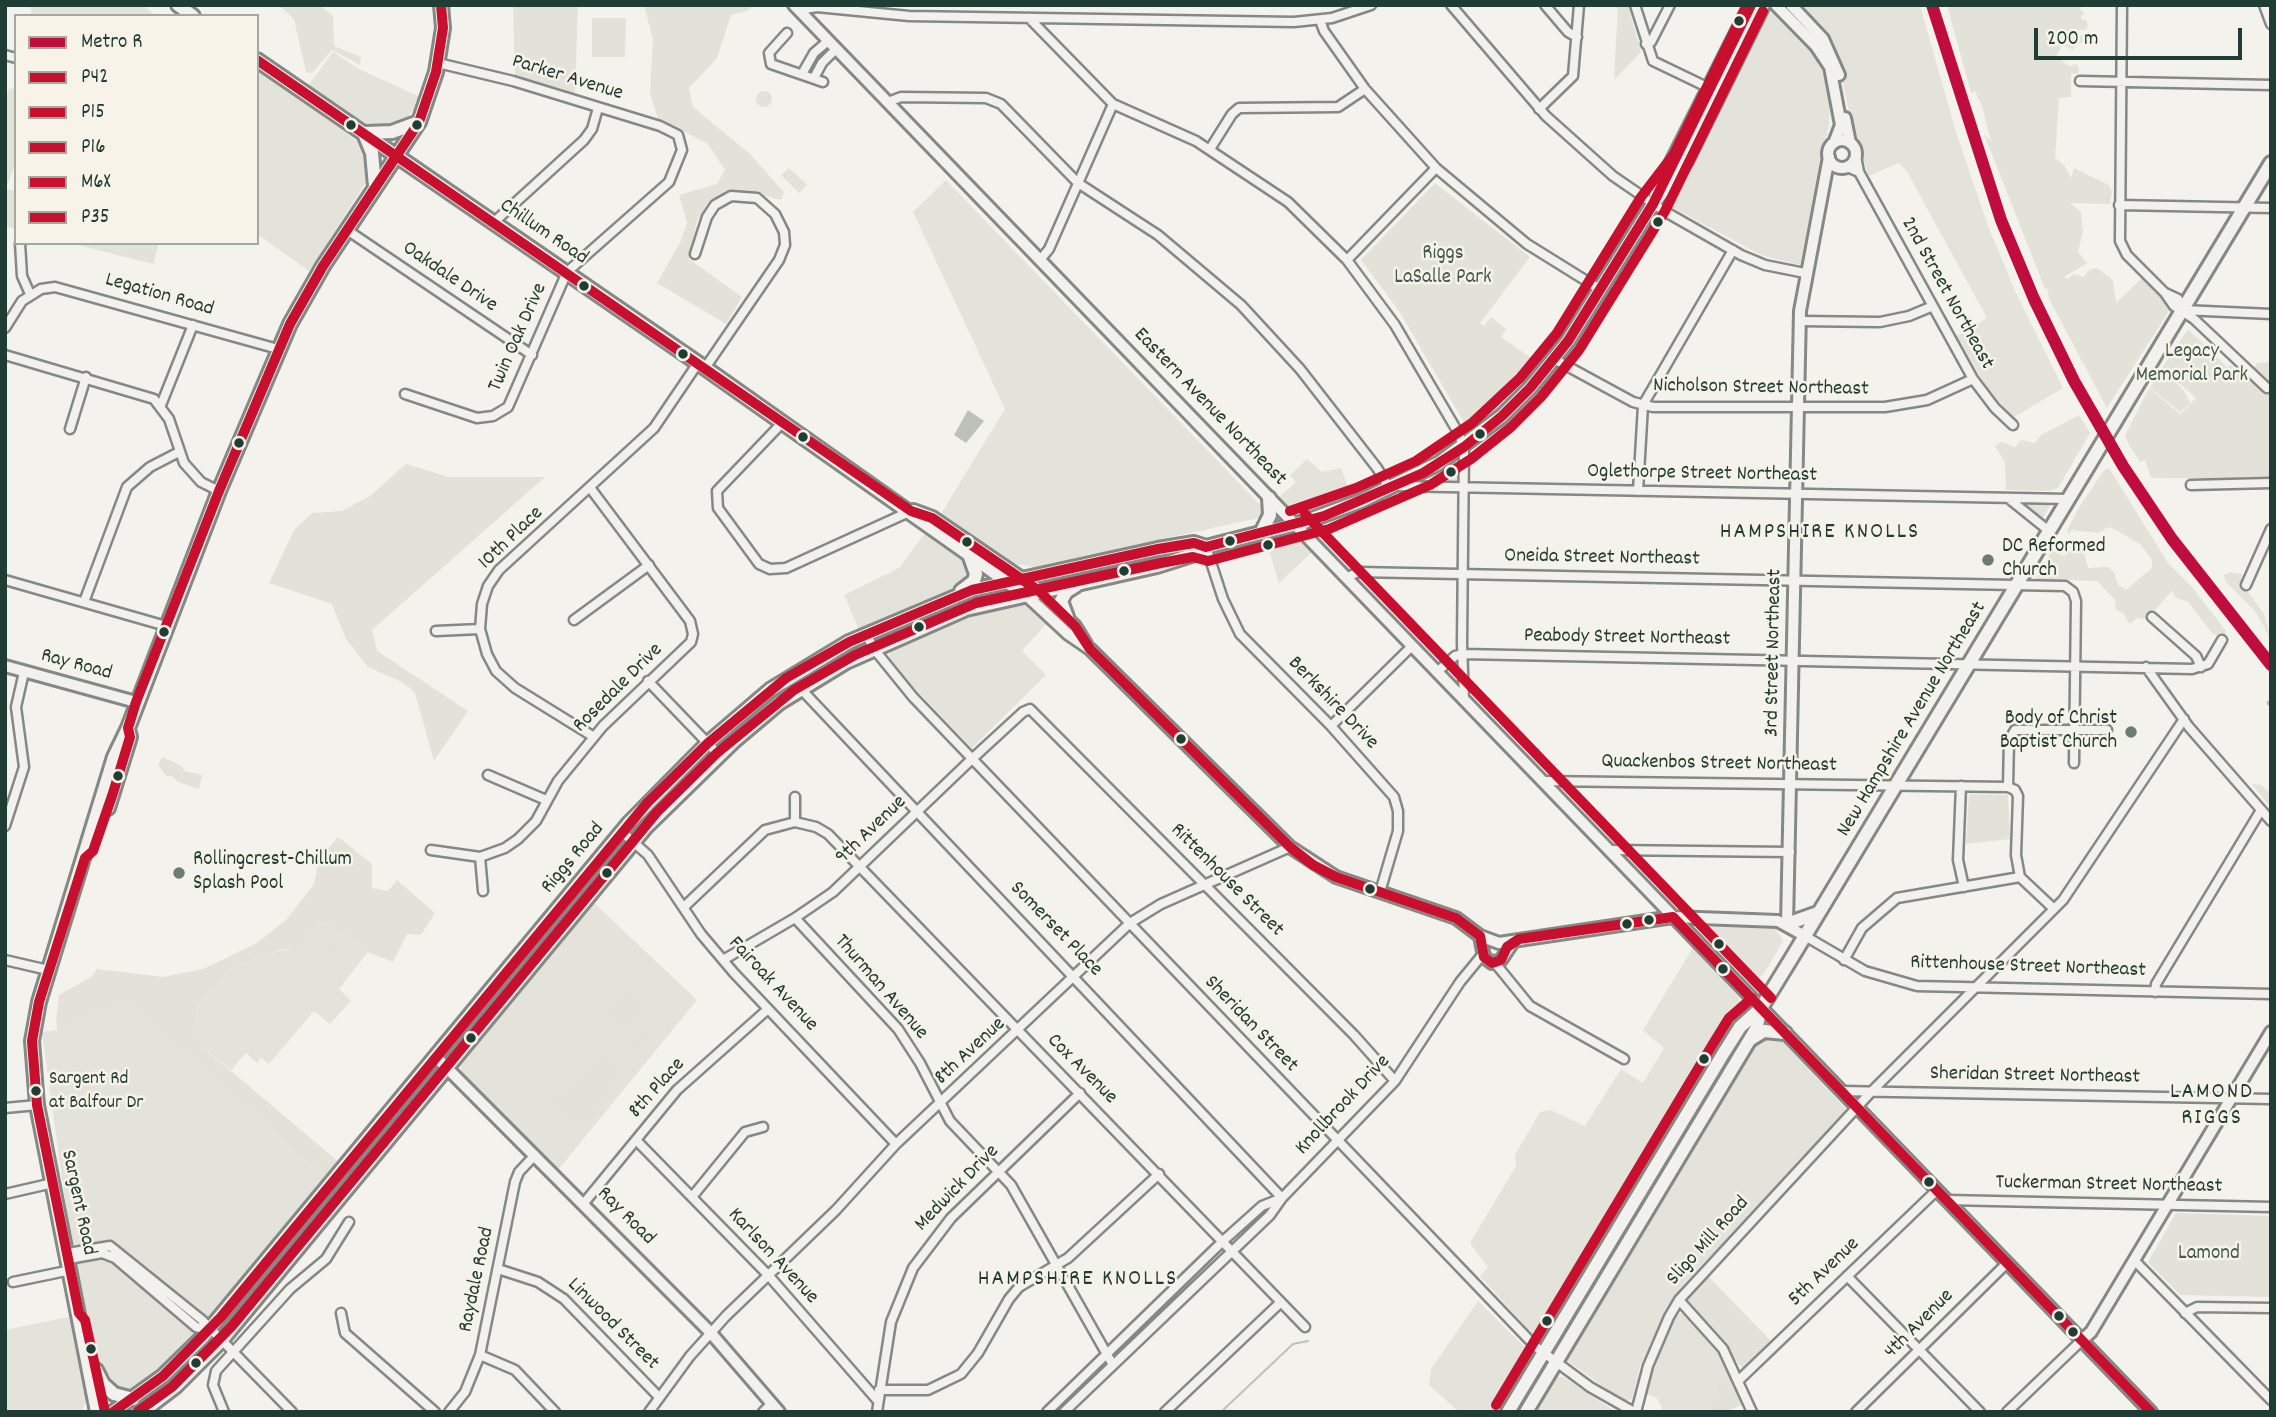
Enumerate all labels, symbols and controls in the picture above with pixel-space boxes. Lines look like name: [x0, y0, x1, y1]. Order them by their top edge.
legend: [14, 14, 259, 245]
unlabelled marker: [1732, 14, 1746, 28]
scale bar: [2038, 14, 2246, 58]
text: 200 m: [2047, 25, 2098, 55]
text: Metro R: [81, 28, 142, 58]
street label: Parker Avenue: [508, 50, 626, 108]
text: P42: [81, 63, 108, 93]
text: P15: [81, 98, 105, 128]
unlabelled marker: [344, 118, 358, 132]
unlabelled marker: [410, 118, 424, 132]
text: P16: [81, 133, 105, 163]
text: M6X: [81, 168, 111, 198]
street label: Chillum Road: [494, 194, 592, 272]
text: P35: [81, 203, 110, 233]
street label: 2nd Street Northeast: [1894, 214, 1998, 374]
unlabelled marker: [1651, 215, 1665, 229]
street label: Oakdale Drive: [396, 237, 502, 319]
park label: Riggs LaSalle Park: [1394, 242, 1492, 292]
street label: Legation Road: [102, 269, 216, 323]
unlabelled marker: [577, 279, 591, 293]
street label: Twin Oak Drive: [484, 280, 554, 396]
street label: Eastern Avenue Northeast: [1127, 324, 1291, 492]
park label: Legacy Memorial Park: [2136, 340, 2248, 390]
unlabelled marker: [676, 347, 690, 361]
street label: Nicholson Street Northeast: [1653, 375, 1869, 403]
unlabelled marker: [1473, 427, 1487, 441]
unlabelled marker: [796, 430, 810, 444]
unlabelled marker: [232, 436, 246, 450]
street label: Oglethorpe Street Northeast: [1587, 460, 1817, 490]
unlabelled marker: [1444, 465, 1458, 479]
street label: 10th Place: [474, 502, 550, 576]
district label: HAMPSHIRE KNOLLS: [1722, 520, 1918, 548]
unlabelled marker: [1223, 534, 1237, 548]
unlabelled marker: [960, 535, 974, 549]
place label: DC Reformed Church: [2002, 535, 2106, 585]
unlabelled marker: [1261, 538, 1275, 552]
street label: Oneida Street Northeast: [1504, 545, 1700, 573]
marker: DC Reformed Church: [1980, 552, 1996, 568]
unlabelled marker: [1117, 564, 1131, 578]
street label: 3rd Street Northeast: [1761, 569, 1789, 737]
street label: New Hampshire Avenue Northeast: [1833, 598, 1993, 842]
unlabelled marker: [912, 620, 926, 634]
unlabelled marker: [157, 625, 171, 639]
street label: Peabody Street Northeast: [1523, 625, 1731, 653]
street label: Rosedale Drive: [569, 639, 669, 739]
street label: Ray Road: [38, 644, 114, 688]
street label: Berkshire Drive: [1281, 652, 1383, 756]
place label: Body of Christ Baptist Church: [2000, 707, 2117, 757]
marker: Body of Christ Baptist Church: [2123, 724, 2139, 740]
unlabelled marker: [1174, 732, 1188, 746]
street label: Quackenbos Street Northeast: [1601, 750, 1837, 780]
unlabelled marker: [111, 769, 125, 783]
street label: 9th Avenue: [831, 791, 913, 871]
street label: Riggs Road: [537, 818, 611, 900]
street label: Rittenhouse Street: [1164, 819, 1288, 943]
place label: Rollingcrest-Chillum Splash Pool: [193, 848, 352, 898]
marker: Rollingcrest-Chillum Splash Pool: [171, 865, 187, 881]
unlabelled marker: [600, 866, 614, 880]
street label: Somerset Place: [1003, 877, 1107, 983]
unlabelled marker: [1363, 882, 1377, 896]
unlabelled marker: [1642, 913, 1656, 927]
unlabelled marker: [1620, 917, 1634, 931]
street label: Thurman Avenue: [827, 930, 933, 1046]
street label: Fairoak Avenue: [722, 932, 822, 1038]
unlabelled marker: [1712, 937, 1726, 951]
street label: Rittenhouse Street Northeast: [1910, 951, 2146, 985]
unlabelled marker: [1716, 962, 1730, 976]
street label: Sheridan Street: [1198, 971, 1302, 1079]
street label: 8th Avenue: [930, 1013, 1012, 1091]
street label: Cox Avenue: [1040, 1029, 1122, 1111]
unlabelled marker: [464, 1031, 478, 1045]
street label: Knollbrook Drive: [1291, 1051, 1397, 1161]
unlabelled marker: [1697, 1052, 1711, 1066]
street label: 8th Place: [624, 1054, 692, 1124]
street label: Sheridan Street Northeast: [1930, 1063, 2140, 1091]
place label: Sargent Rd at Balfour Dr: [49, 1069, 143, 1113]
district label: LAMOND RIGGS: [2171, 1080, 2253, 1134]
marker: Sargent Rd at Balfour Dr: [29, 1084, 43, 1098]
street label: Medwick Drive: [910, 1140, 1006, 1238]
street label: Sargent Road: [54, 1148, 100, 1258]
street label: Tuckerman Street Northeast: [1995, 1171, 2223, 1201]
unlabelled marker: [1922, 1175, 1936, 1189]
street label: Ray Road: [590, 1182, 660, 1252]
street label: Sligo Mill Road: [1662, 1192, 1756, 1292]
street label: Karlson Avenue: [721, 1204, 823, 1310]
street label: Raydale Road: [455, 1225, 501, 1335]
street label: 5th Avenue: [1784, 1233, 1866, 1313]
park label: Lamond: [2178, 1242, 2240, 1268]
district label: HAMPSHIRE KNOLLS: [980, 1267, 1176, 1295]
street label: Linwood Street: [561, 1274, 663, 1376]
street label: 4th Avenue: [1880, 1285, 1960, 1365]
unlabelled marker: [2052, 1309, 2066, 1323]
unlabelled marker: [1540, 1314, 1554, 1328]
unlabelled marker: [2066, 1325, 2080, 1339]
unlabelled marker: [84, 1342, 98, 1356]
unlabelled marker: [189, 1356, 203, 1370]

